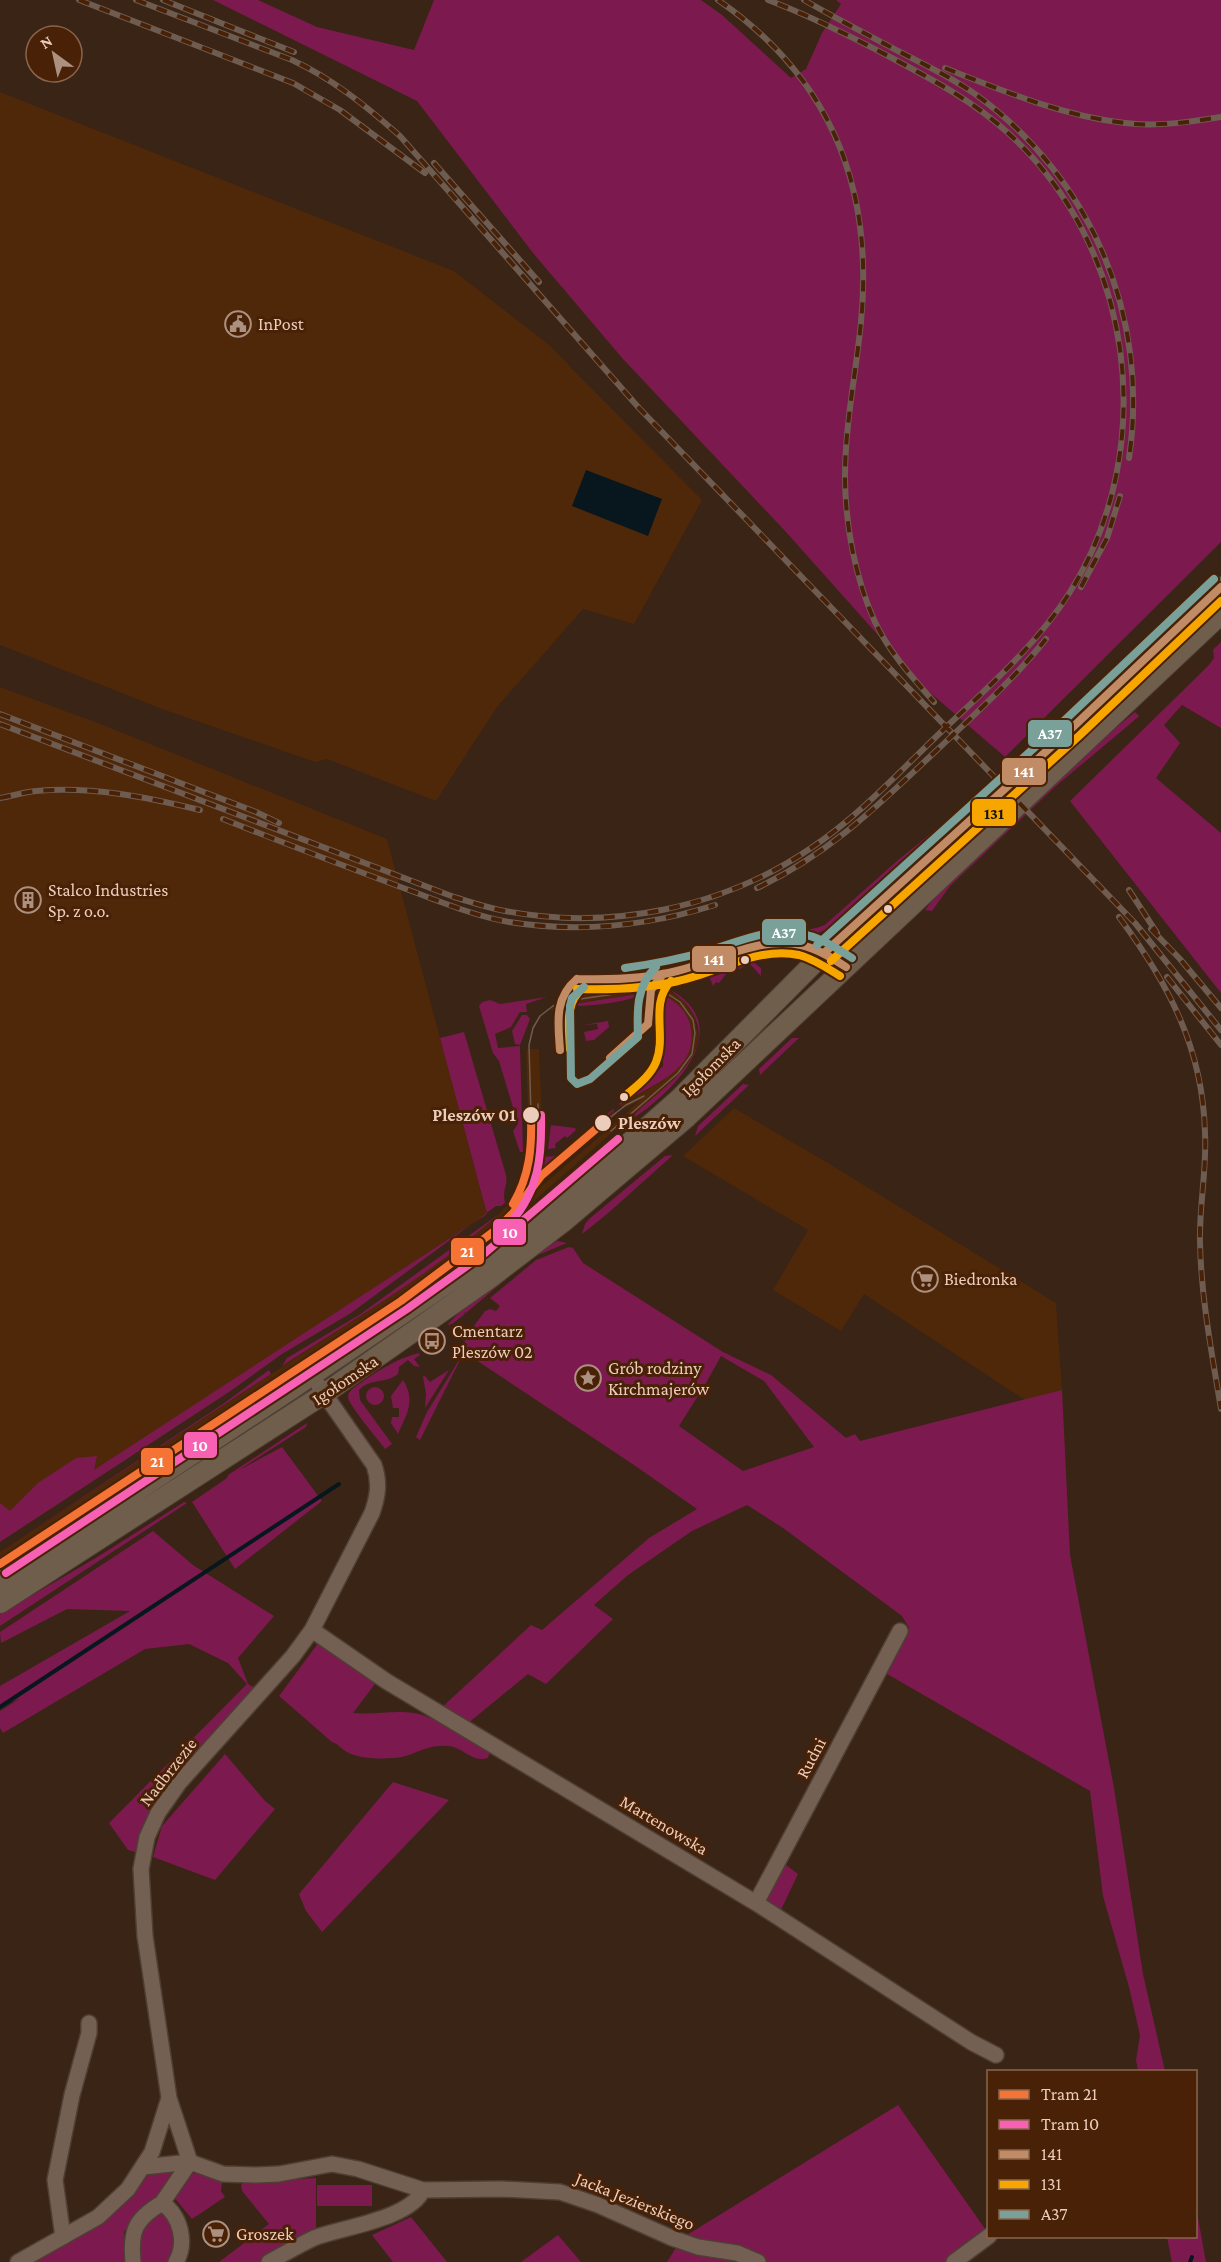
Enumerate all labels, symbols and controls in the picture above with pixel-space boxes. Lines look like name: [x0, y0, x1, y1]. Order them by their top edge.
north arrow: [24, 24, 84, 84]
text: N: [37, 32, 55, 52]
public building icon: InPost: [223, 309, 253, 339]
place label: InPost: [258, 314, 305, 334]
line badge: A37: [1027, 719, 1073, 748]
text: A37: [1037, 725, 1063, 742]
line badge: 141: [1001, 757, 1047, 786]
text: 141: [1014, 763, 1034, 780]
line badge: 131: [971, 798, 1017, 827]
text: 131: [984, 805, 1004, 822]
place label: Stalco Industries Sp. z o.o.: [48, 880, 168, 921]
building icon: Stalco Industries Sp. z o.o.: [13, 885, 43, 915]
unlabelled marker: [882, 903, 894, 915]
line badge: A37: [761, 918, 807, 946]
text: A37: [771, 924, 797, 941]
line badge: 141: [691, 945, 737, 973]
text: 141: [704, 951, 724, 968]
unlabelled marker: [739, 954, 751, 966]
street label: Igołomska: [677, 1033, 745, 1101]
unlabelled marker: [618, 1091, 630, 1103]
place label: Pleszów 01: [432, 1105, 516, 1125]
marker: Pleszów 01: [521, 1105, 541, 1125]
marker: Pleszów: [593, 1113, 613, 1133]
place label: Pleszów: [618, 1113, 681, 1133]
line badge: 10: [492, 1218, 527, 1246]
text: 10: [502, 1224, 518, 1241]
line badge: 21: [450, 1237, 485, 1266]
text: 21: [460, 1243, 474, 1260]
supermarket icon: Biedronka: [910, 1264, 940, 1294]
place label: Biedronka: [944, 1269, 1017, 1289]
place label: Cmentarz Pleszów 02: [452, 1321, 532, 1362]
bus stop icon: Cmentarz Pleszów 02: [417, 1326, 447, 1356]
street label: Igołomska: [308, 1351, 382, 1409]
place label: Grób rodziny Kirchmajerów: [608, 1358, 710, 1400]
place icon: Grób rodziny Kirchmajerów: [573, 1363, 603, 1393]
line badge: 10: [183, 1431, 218, 1459]
text: 10: [192, 1437, 208, 1454]
line badge: 21: [140, 1447, 174, 1476]
text: 21: [150, 1453, 164, 1470]
street label: Nadbrzezie: [135, 1734, 201, 1810]
street label: Rudni: [792, 1734, 830, 1782]
street label: Martenowska: [616, 1791, 712, 1859]
legend: [987, 2070, 1197, 2238]
text: Tram 21: [1041, 2084, 1098, 2104]
text: Tram 10: [1041, 2114, 1099, 2134]
text: 141: [1041, 2144, 1062, 2164]
street label: Jacka Jezierskiego: [571, 2167, 698, 2234]
text: 131: [1041, 2174, 1062, 2194]
text: A37: [1041, 2204, 1068, 2224]
supermarket icon: Groszek: [201, 2219, 231, 2249]
place label: Groszek: [236, 2224, 294, 2244]

